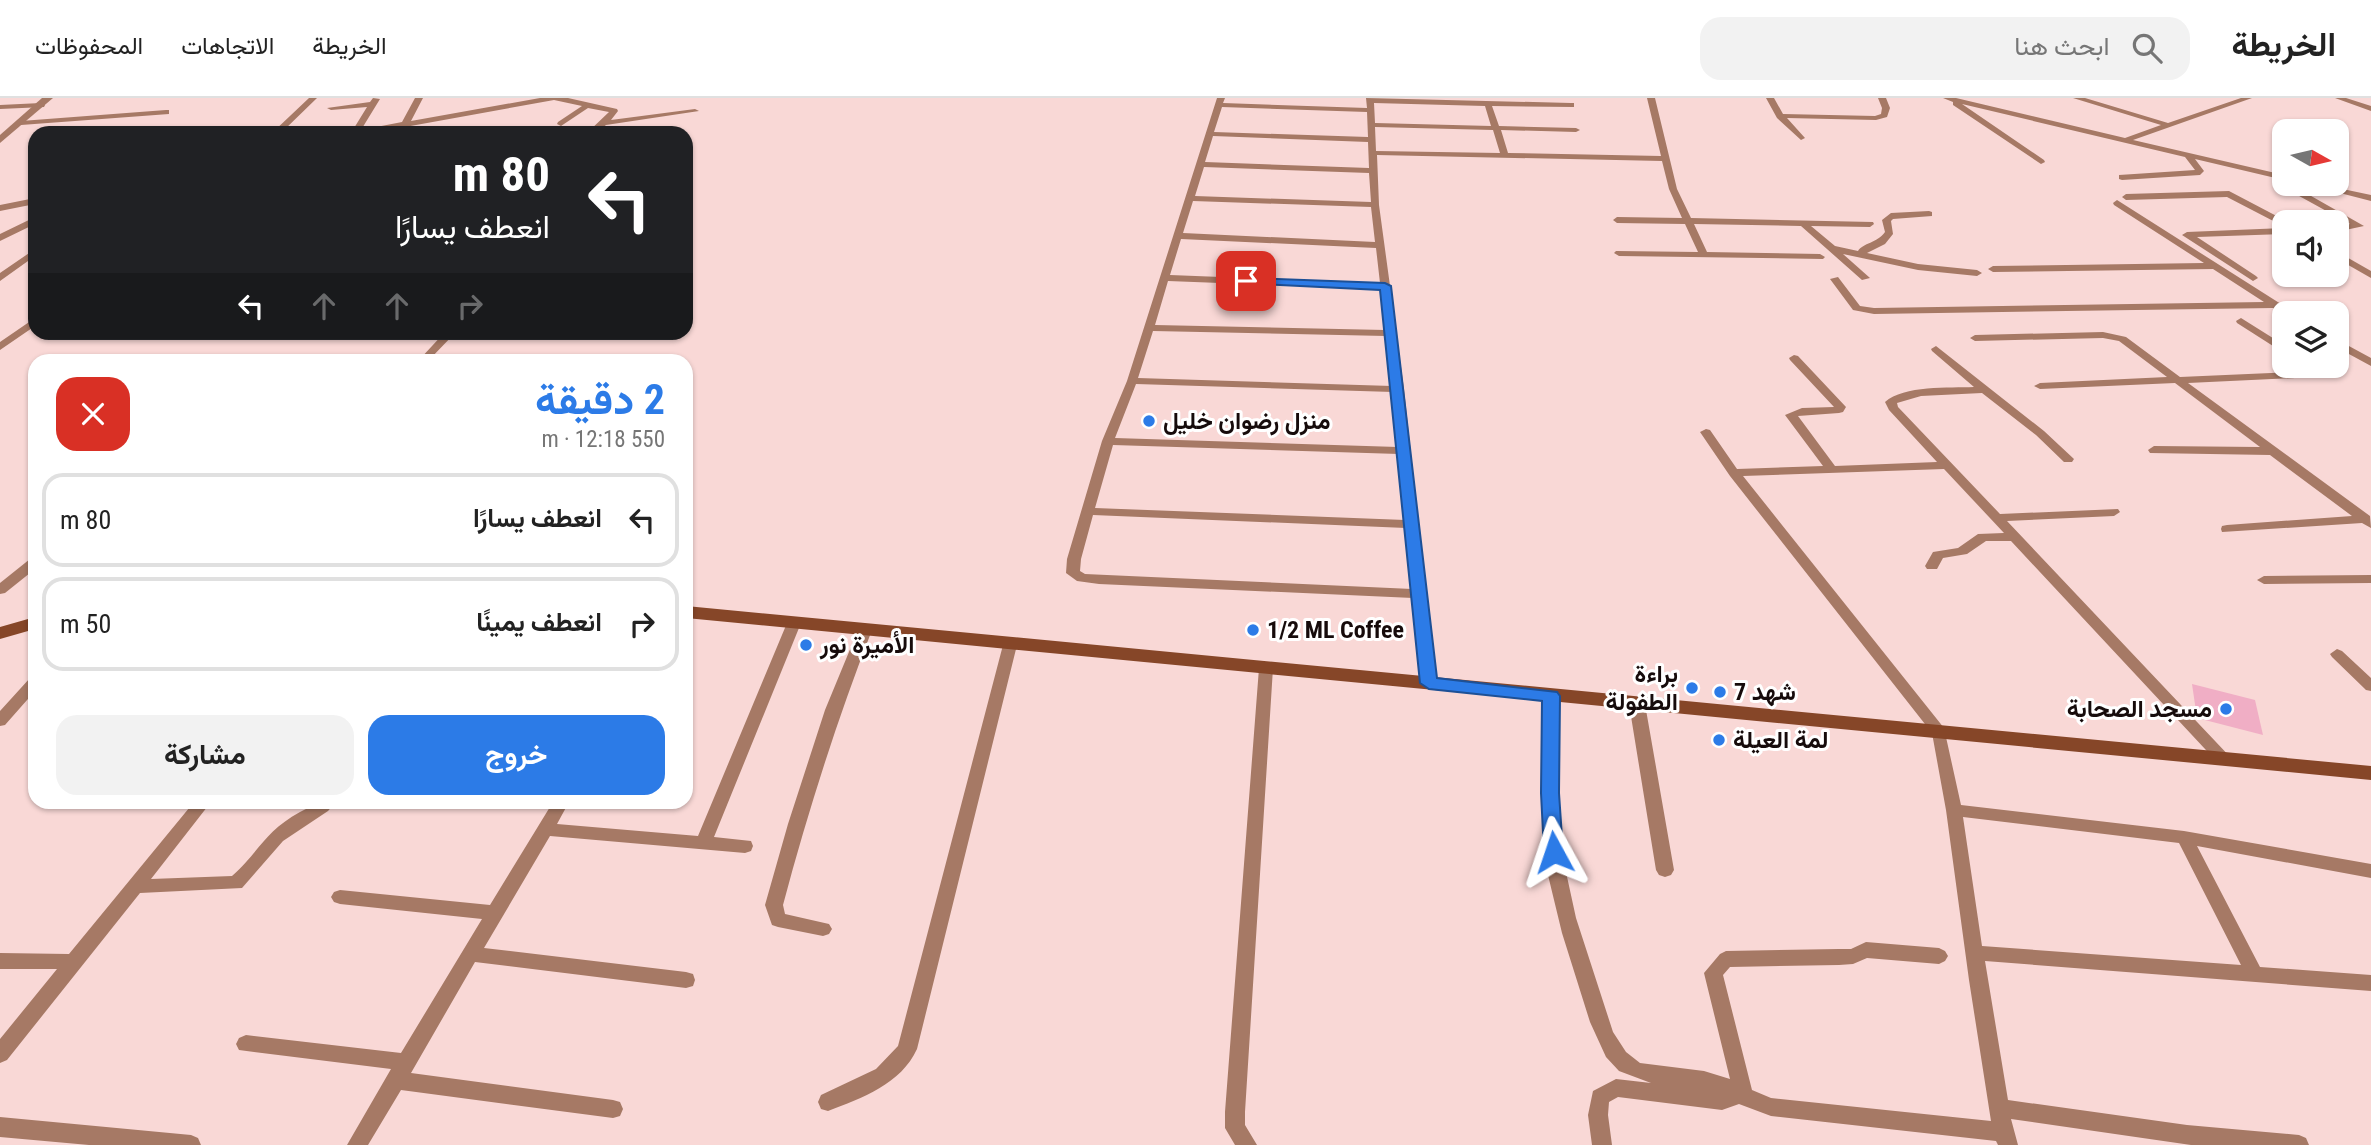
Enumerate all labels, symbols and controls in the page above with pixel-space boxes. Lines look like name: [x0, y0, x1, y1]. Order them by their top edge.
search box: [1700, 17, 2190, 80]
text: الخريطة: [2232, 25, 2336, 64]
icon: search: [2128, 29, 2166, 67]
text: ابحث هنا: [2014, 31, 2110, 61]
text: المحفوظات: [35, 32, 143, 60]
text: الاتجاهات: [181, 32, 274, 60]
text: الخريطة: [312, 32, 387, 60]
north arrow: [2272, 119, 2348, 196]
map controls: [2272, 119, 2349, 378]
text: 80 m: [453, 146, 550, 203]
icon: left: [574, 154, 665, 245]
text: انعطف يسارًا: [395, 208, 550, 246]
button: sound: [2272, 210, 2349, 287]
pin: [1216, 251, 1276, 311]
icon: arrive: [1227, 262, 1265, 300]
icon: left: [232, 287, 270, 325]
icon: ahead: [305, 287, 343, 325]
icon: ahead: [378, 287, 416, 325]
icon: right: [451, 287, 489, 325]
button: layers: [2272, 301, 2349, 378]
text: 2 دقيقة: [535, 375, 665, 424]
button: close: [56, 377, 130, 451]
place label: منزل رضوان خليل: [1163, 407, 1331, 436]
marker: منزل رضوان خليل: [1141, 413, 1157, 429]
text: 550 m · 12:18: [541, 426, 665, 453]
icon: left: [623, 501, 661, 539]
text: انعطف يسارًا: [473, 503, 602, 533]
text: 80 m: [60, 505, 111, 535]
icon: right: [623, 605, 661, 643]
text: انعطف يمينًا: [476, 607, 602, 637]
text: 50 m: [60, 609, 111, 639]
place label: 1/2 ML Coffee: [1267, 616, 1404, 644]
marker: 1/2 ML Coffee: [1245, 622, 1261, 638]
place label: الأميرة نور: [819, 630, 914, 660]
marker: الأميرة نور: [798, 637, 814, 653]
place label: براءة الطفولة: [1606, 660, 1678, 717]
place label: شهد 7: [1734, 678, 1796, 707]
marker: براءة الطفولة: [1684, 680, 1700, 696]
marker: شهد 7: [1712, 684, 1728, 700]
place label: مسجد الصحابة: [2067, 695, 2212, 723]
marker: مسجد الصحابة: [2218, 701, 2234, 717]
button: مشاركة: [56, 715, 354, 795]
button: خروج: [368, 715, 665, 795]
place label: لمة العيلة: [1733, 726, 1829, 754]
marker: لمة العيلة: [1711, 732, 1727, 748]
position arrow: [1517, 815, 1591, 889]

